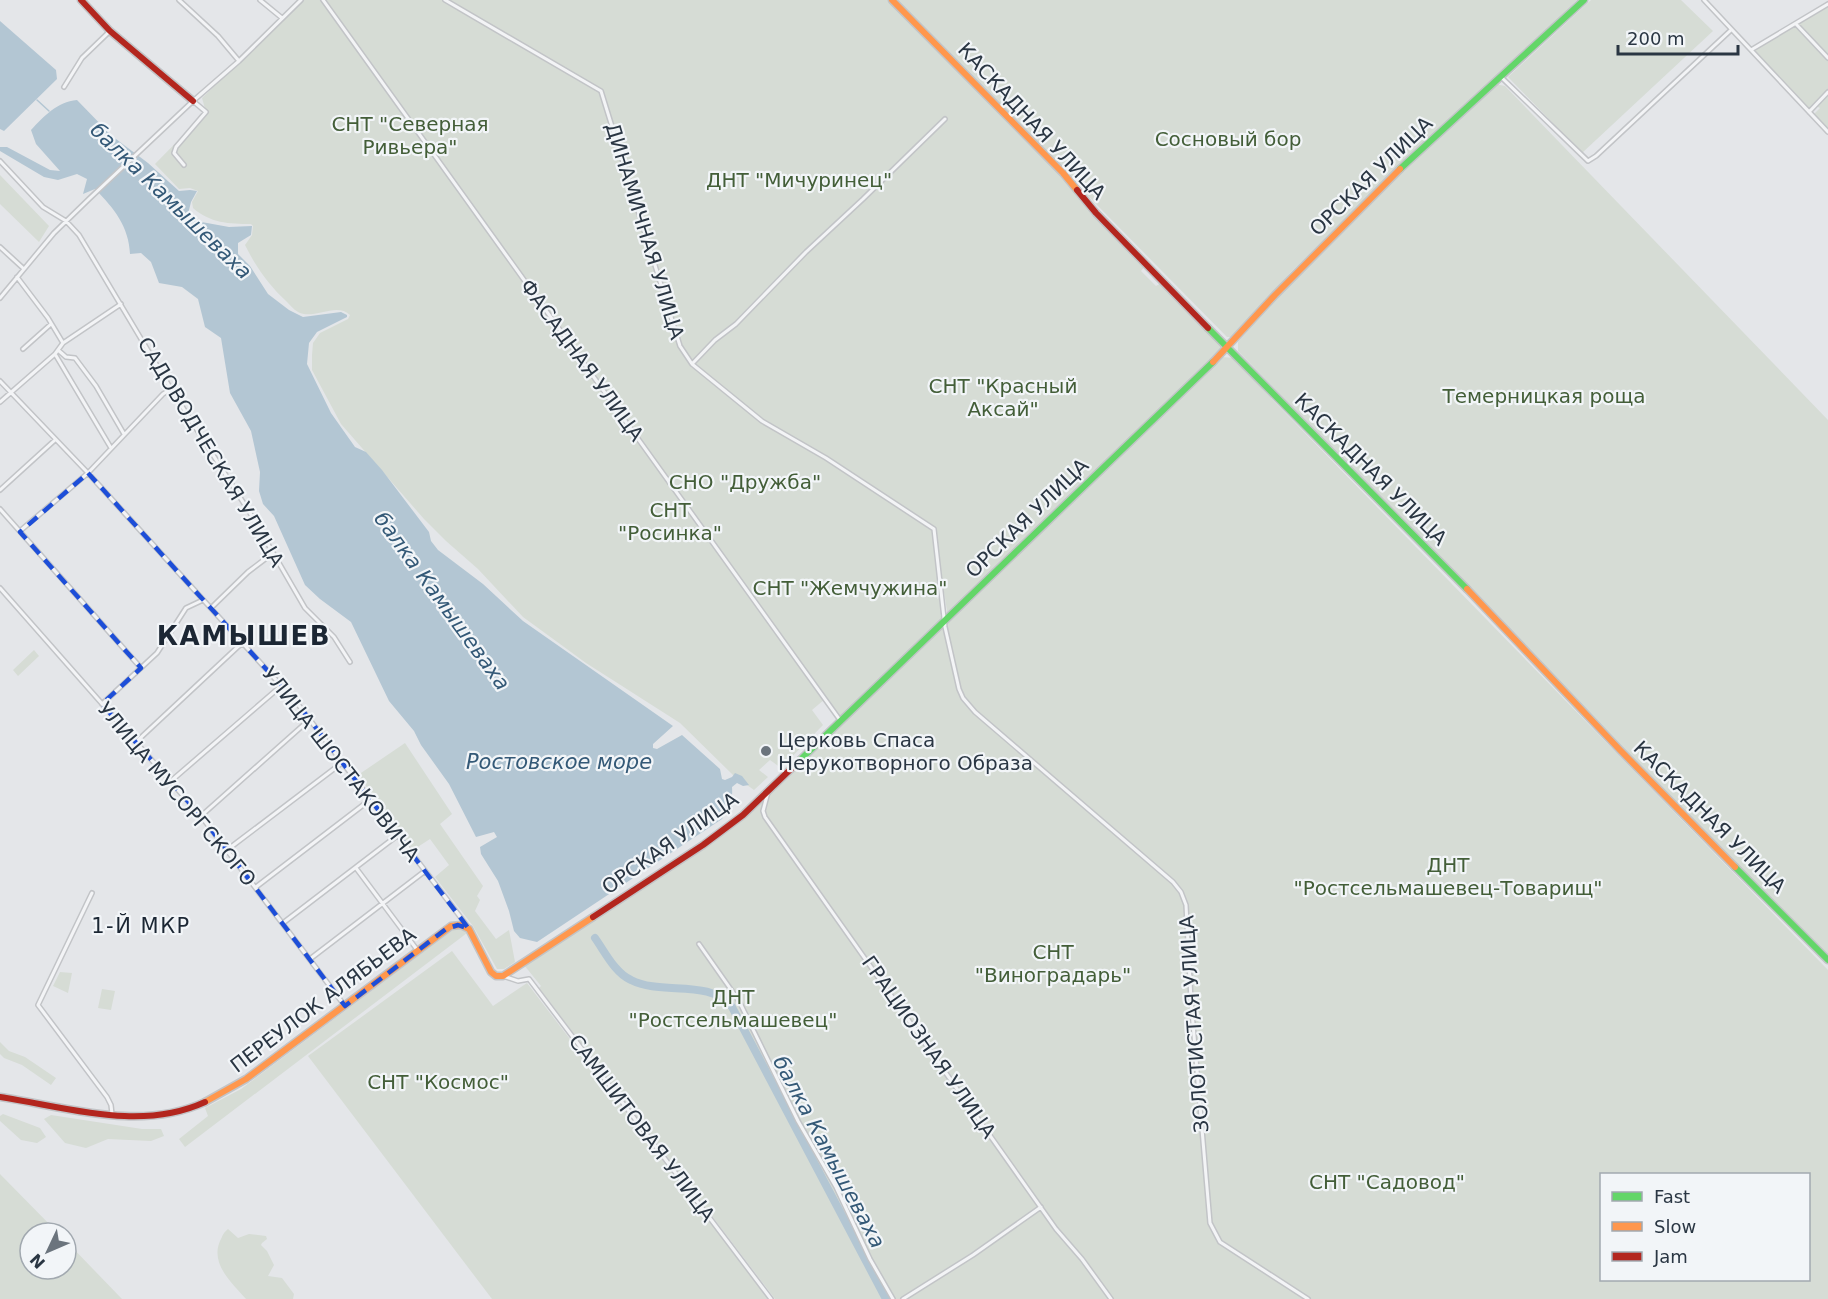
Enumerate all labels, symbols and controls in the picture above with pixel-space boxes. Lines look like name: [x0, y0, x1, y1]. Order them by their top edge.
scale bar: [1618, 18, 1738, 56]
text: 200 m: [1627, 28, 1685, 49]
street label: КАСКАДНАЯ УЛИЦА: [953, 38, 1111, 205]
street label: ОРСКАЯ УЛИЦА: [1305, 111, 1438, 241]
park label: СНТ "Северная Ривьера": [331, 112, 489, 159]
water label: балка Камышеваха: [86, 118, 256, 284]
street label: ДИНАМИЧНАЯ УЛИЦА: [601, 120, 690, 343]
park label: Сосновый бор: [1155, 127, 1301, 151]
park label: ДНТ "Мичуринец": [706, 168, 892, 192]
street label: ФАСАДНАЯ УЛИЦА: [515, 274, 649, 446]
street label: САДОВОДЧЕСКАЯ УЛИЦА: [133, 333, 289, 572]
park label: СНТ "Красный Аксай": [929, 374, 1077, 421]
park label: Темерницкая роща: [1441, 384, 1646, 408]
street label: КАСКАДНАЯ УЛИЦА: [1290, 388, 1452, 550]
street label: ОРСКАЯ УЛИЦА: [961, 453, 1094, 583]
park label: СНО "Дружба": [669, 470, 821, 494]
park label: СНТ "Росинка": [618, 498, 722, 545]
water label: балка Камышеваха: [369, 507, 515, 695]
park label: СНТ "Жемчужина": [753, 576, 947, 600]
district label: КАМЫШЕВ: [157, 621, 331, 651]
street label: УЛИЦА ШОСТАКОВИЧА: [257, 662, 425, 866]
street label: УЛИЦА МУСОРГСКОГО: [93, 697, 261, 891]
place label: Церковь Спаса Нерукотворного Образа: [778, 728, 1033, 775]
street label: КАСКАДНАЯ УЛИЦА: [1629, 736, 1791, 898]
marker: Церковь Спаса Нерукотворного Образа: [759, 744, 773, 758]
water label: Ростовское море: [466, 750, 652, 774]
street label: ОРСКАЯ УЛИЦА: [597, 787, 743, 899]
park label: ДНТ "Ростсельмашевец-Товарищ": [1293, 853, 1603, 900]
district label: 1-Й МКР: [91, 913, 191, 938]
street label: ЗОЛОТИСТАЯ УЛИЦА: [1174, 914, 1214, 1134]
street label: ПЕРЕУЛОК АЛЯБЬЕВА: [226, 922, 421, 1078]
park label: СНТ "Виноградарь": [975, 940, 1131, 987]
street label: ГРАЦИОЗНАЯ УЛИЦА: [857, 951, 1001, 1143]
park label: ДНТ "Ростсельмашевец": [629, 985, 837, 1032]
street label: САМШИТОВАЯ УЛИЦА: [564, 1030, 720, 1227]
water label: балка Камышеваха: [768, 1052, 890, 1252]
park label: СНТ "Космос": [367, 1070, 509, 1094]
park label: СНТ "Садовод": [1309, 1170, 1465, 1194]
legend: [1600, 1173, 1810, 1281]
text: Fast: [1654, 1186, 1690, 1207]
text: Slow: [1654, 1216, 1696, 1237]
north arrow: [18, 1221, 78, 1281]
text: Jam: [1653, 1246, 1688, 1267]
text: N: [26, 1250, 49, 1272]

